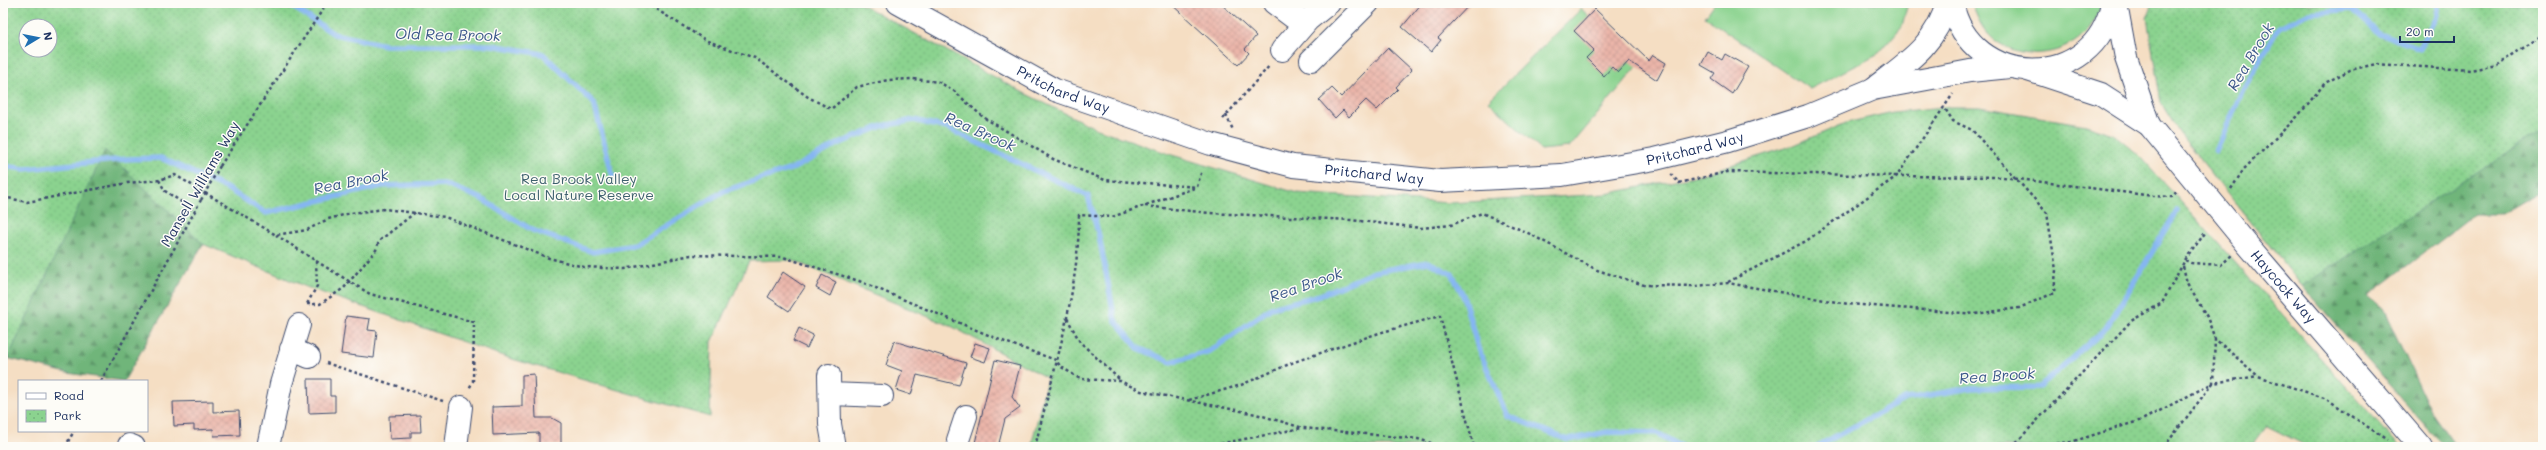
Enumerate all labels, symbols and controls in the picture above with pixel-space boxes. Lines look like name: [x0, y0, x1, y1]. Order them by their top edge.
north arrow: [18, 18, 58, 58]
water label: Rea Brook: [2222, 18, 2279, 94]
scale bar: [2400, 18, 2454, 44]
water label: Old Rea Brook: [395, 23, 502, 45]
text: 20 m: [2406, 23, 2434, 39]
text: N: [40, 31, 56, 42]
street label: Pritchard Way: [1014, 61, 1112, 117]
water label: Rea Brook: [942, 107, 1020, 156]
street label: Mansell Williams Way: [156, 118, 243, 250]
street label: Pritchard Way: [1645, 127, 1746, 169]
street label: Pritchard Way: [1324, 159, 1425, 188]
water label: Rea Brook: [312, 164, 391, 198]
park label: Rea Brook Valley Local Nature Reserve: [504, 169, 654, 204]
street label: Haycock Way: [2247, 245, 2321, 327]
water label: Rea Brook: [1267, 262, 1346, 306]
water label: Rea Brook: [1958, 362, 2036, 388]
legend: [18, 380, 148, 432]
text: Road: [54, 387, 84, 403]
text: Park: [54, 407, 81, 423]

